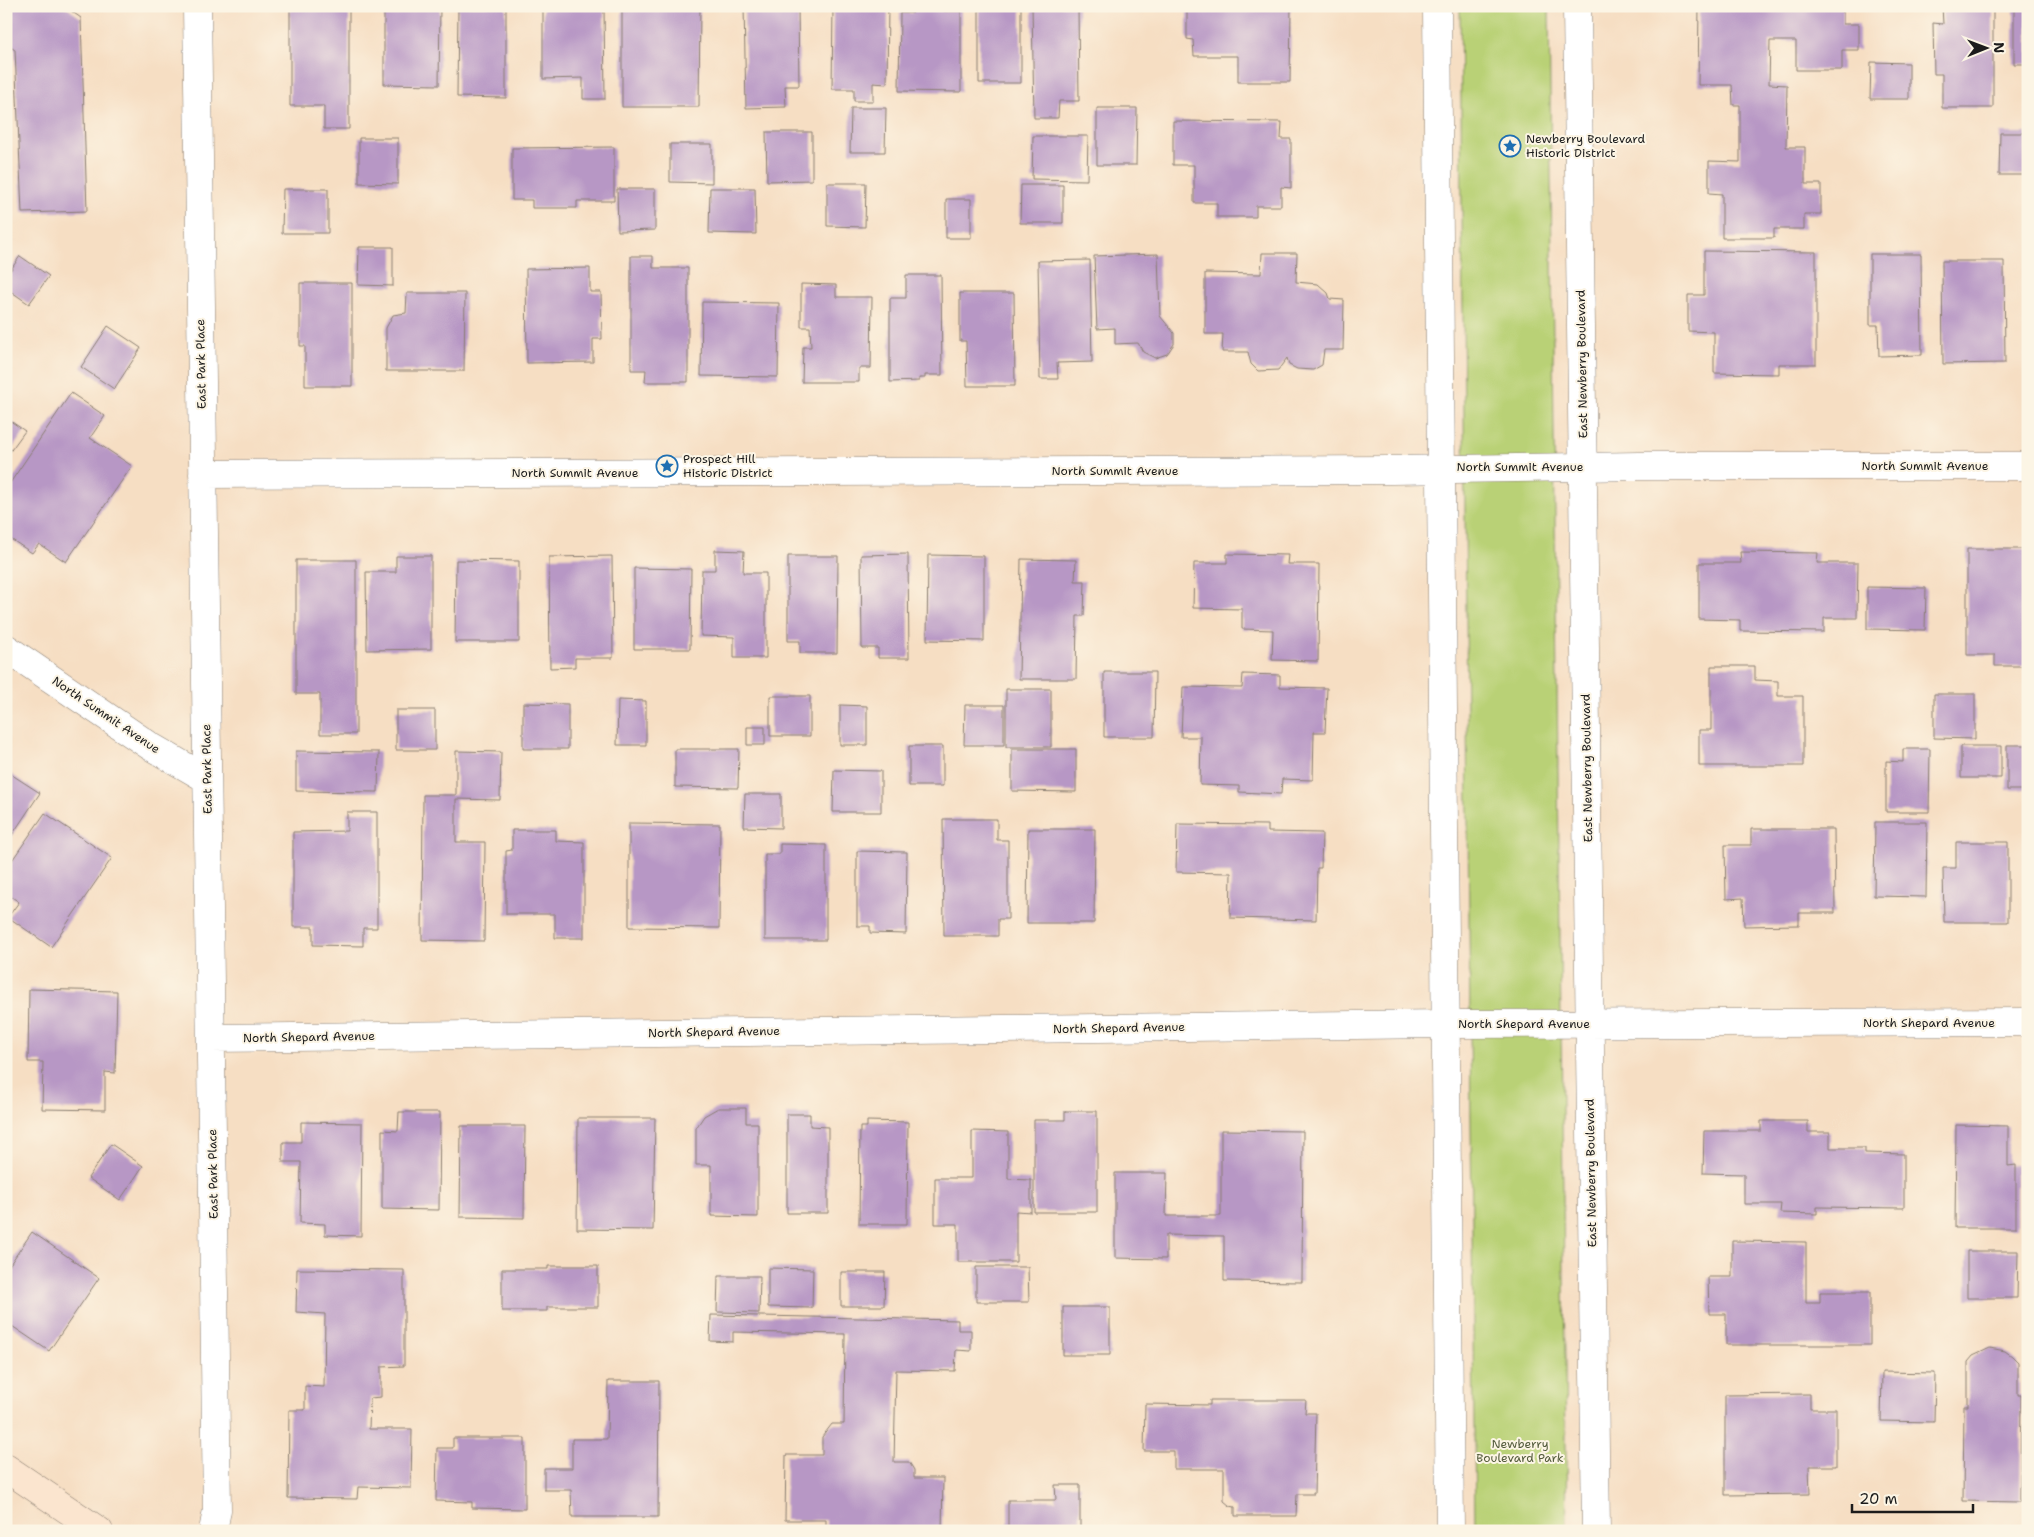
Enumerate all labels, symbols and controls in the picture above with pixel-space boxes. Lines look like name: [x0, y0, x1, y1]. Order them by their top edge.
north arrow: [1962, 22, 2012, 72]
text: N: [1990, 42, 2008, 53]
place label: Newberry Boulevard Historic District: [1526, 131, 1645, 161]
place icon: Newberry Boulevard Historic District: [1498, 134, 1522, 158]
street label: East Newberry Boulevard: [1573, 289, 1591, 439]
street label: East Park Place: [192, 319, 210, 409]
place label: Prospect Hill Historic District: [683, 451, 773, 481]
place icon: Prospect Hill Historic District: [655, 454, 679, 478]
street label: North Summit Avenue: [1862, 458, 1989, 474]
street label: North Summit Avenue: [1457, 459, 1584, 475]
street label: North Summit Avenue: [1052, 463, 1179, 479]
street label: North Summit Avenue: [512, 465, 639, 481]
street label: North Summit Avenue: [49, 673, 163, 757]
street label: East Newberry Boulevard: [1578, 693, 1596, 843]
street label: East Park Place: [198, 724, 216, 814]
street label: North Shepard Avenue: [1863, 1015, 1995, 1031]
street label: North Shepard Avenue: [1458, 1016, 1590, 1032]
street label: North Shepard Avenue: [1053, 1019, 1185, 1037]
street label: North Shepard Avenue: [648, 1023, 780, 1041]
street label: North Shepard Avenue: [243, 1028, 375, 1046]
street label: East Newberry Boulevard: [1582, 1098, 1600, 1248]
street label: East Park Place: [204, 1129, 222, 1219]
park label: Newberry Boulevard Park: [1476, 1436, 1564, 1466]
scale bar: [1852, 1482, 1973, 1514]
text: 20 m: [1859, 1489, 1898, 1509]

